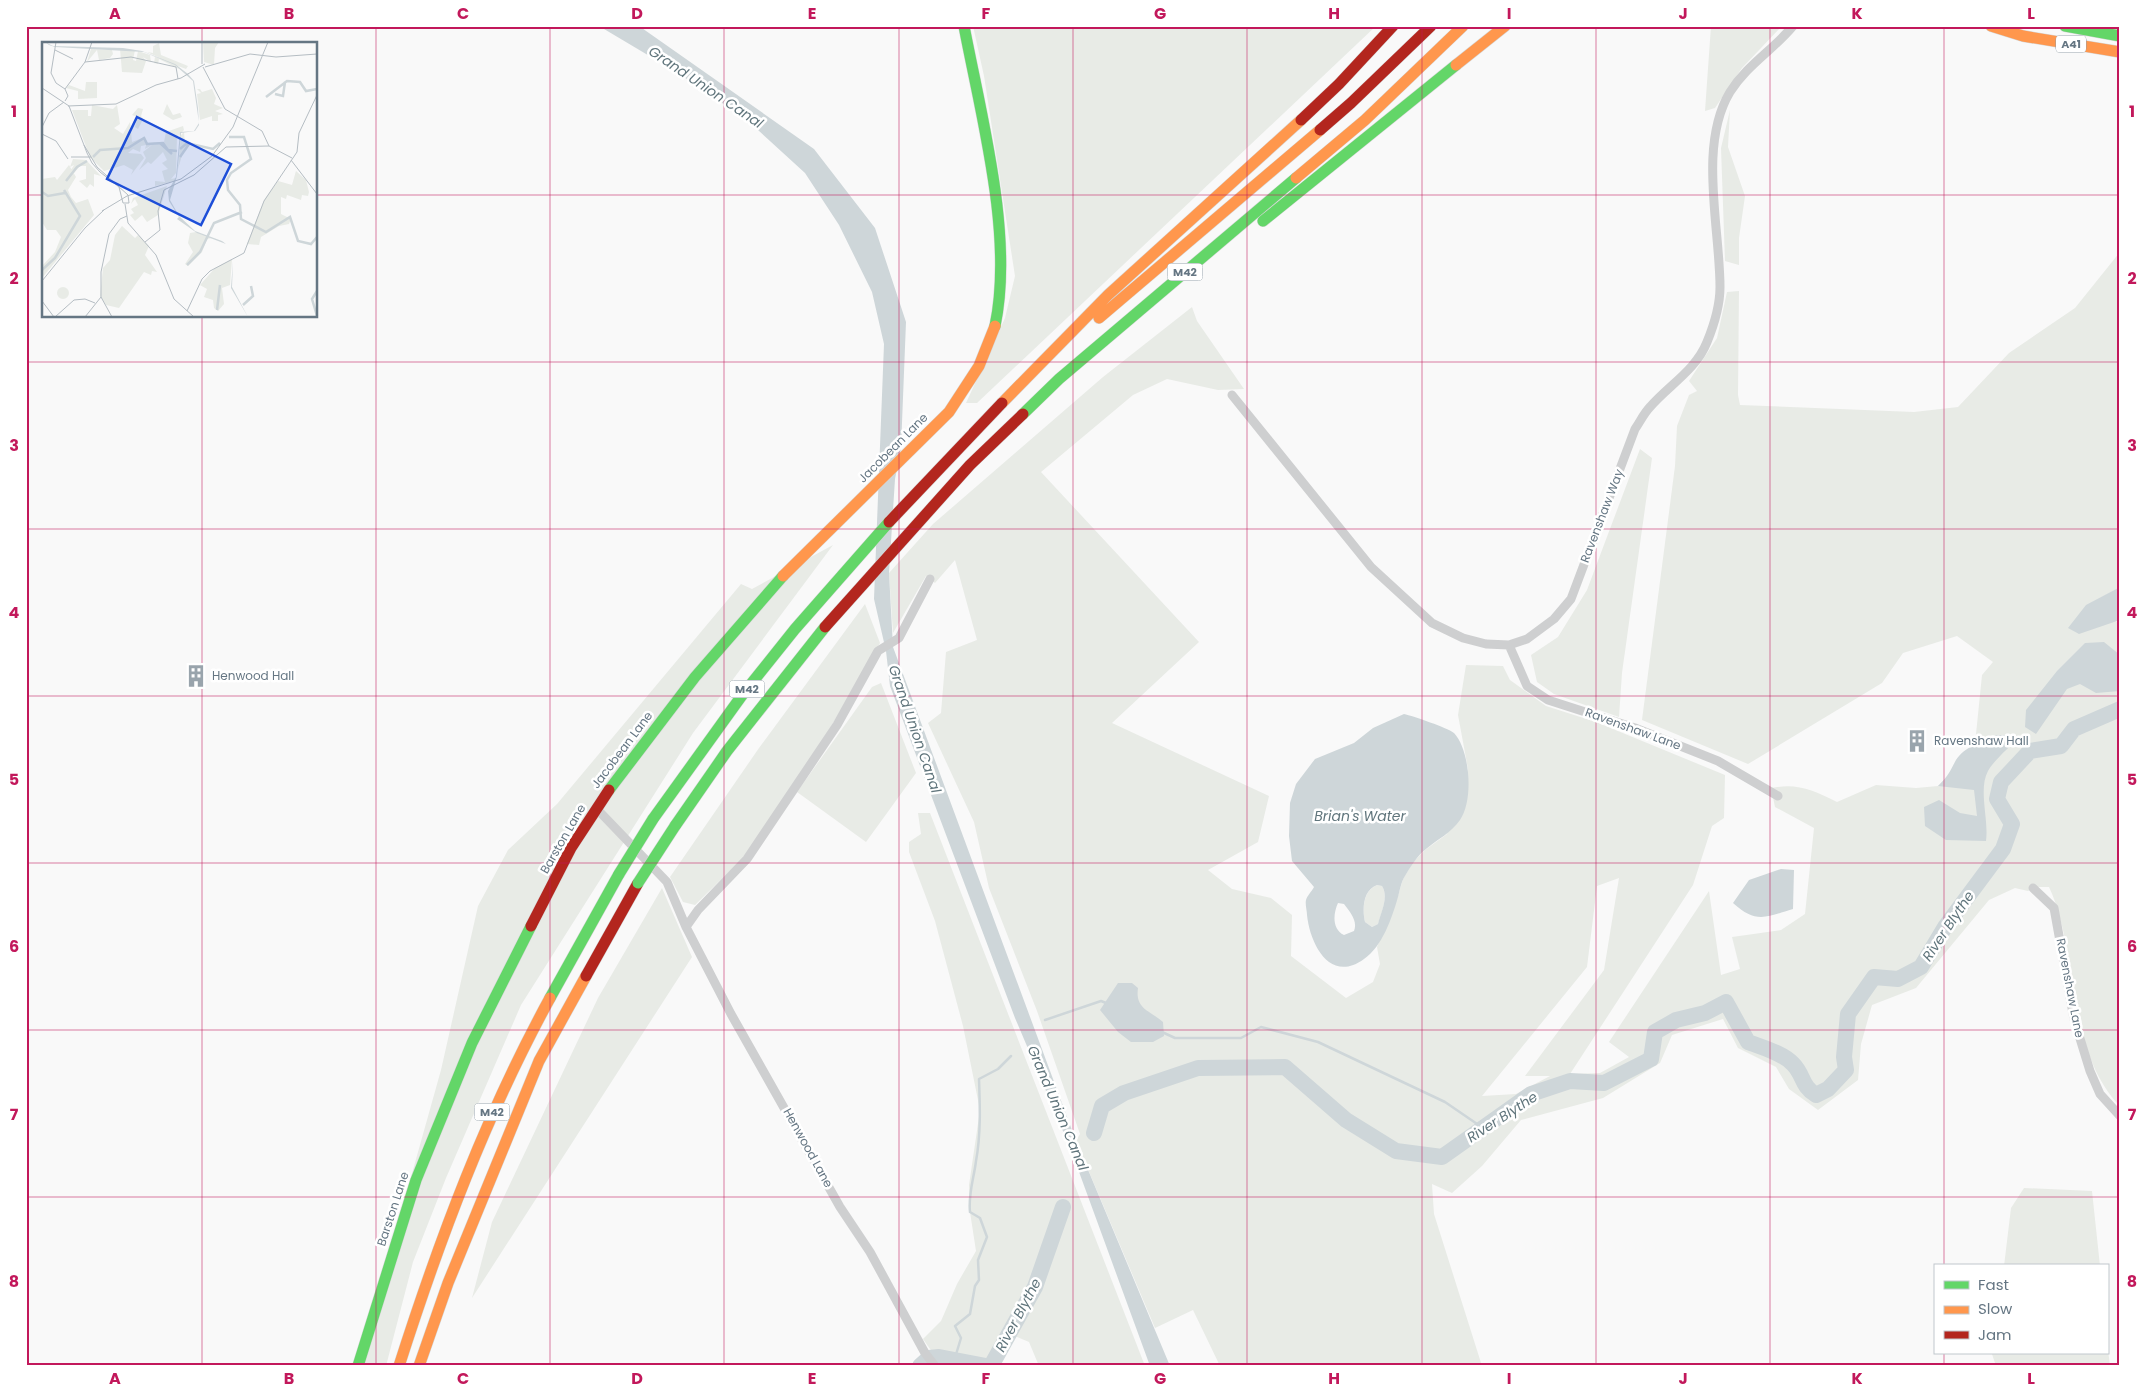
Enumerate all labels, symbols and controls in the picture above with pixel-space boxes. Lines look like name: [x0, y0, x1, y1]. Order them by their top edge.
text: A: [109, 2, 121, 25]
text: B: [284, 2, 294, 25]
text: C: [457, 2, 469, 25]
text: D: [631, 2, 643, 25]
text: E: [808, 2, 816, 25]
text: F: [982, 2, 991, 25]
text: G: [1154, 2, 1166, 25]
text: H: [1328, 2, 1340, 25]
text: I: [1507, 2, 1511, 25]
text: J: [1678, 2, 1688, 25]
text: K: [1851, 2, 1863, 25]
text: L: [2027, 2, 2035, 25]
road number: A41: [2056, 36, 2086, 52]
water label: Grand Union Canal: [645, 41, 768, 133]
inset map: [42, 42, 318, 318]
text: 1: [11, 100, 17, 123]
text: 1: [2129, 100, 2135, 123]
road number: M42: [1168, 264, 1202, 280]
text: 2: [9, 267, 19, 290]
text: 2: [2127, 267, 2137, 290]
street label: Jacobean Lane: [854, 409, 931, 486]
text: 3: [9, 434, 19, 457]
text: 3: [2127, 434, 2137, 457]
street label: Ravenshaw Way: [1576, 466, 1627, 565]
text: 4: [9, 601, 20, 624]
text: 4: [2127, 601, 2138, 624]
water label: Grand Union Canal: [884, 662, 946, 796]
building icon: Henwood Hall: [183, 663, 209, 689]
place label: Henwood Hall: [212, 667, 294, 684]
road number: M42: [730, 681, 764, 698]
street label: Ravenshaw Lane: [1583, 703, 1683, 754]
street label: Jacobean Lane: [587, 708, 656, 792]
building icon: Ravenshaw Hall: [1904, 728, 1930, 754]
place label: Ravenshaw Hall: [1934, 732, 2029, 749]
text: 5: [9, 768, 19, 791]
text: 5: [2127, 768, 2137, 791]
street label: Barston Lane: [536, 801, 589, 877]
water label: Brian's Water: [1314, 806, 1407, 826]
water label: River Blythe: [1917, 887, 1979, 965]
text: 6: [9, 935, 19, 958]
text: 6: [2127, 935, 2137, 958]
street label: Ravenshaw Lane: [2053, 937, 2088, 1039]
water label: Grand Union Canal: [1023, 1042, 1094, 1174]
water label: River Blythe: [1463, 1087, 1541, 1147]
text: 7: [10, 1103, 19, 1126]
text: 7: [2128, 1103, 2137, 1126]
road number: M42: [474, 1104, 510, 1120]
street label: Henwood Lane: [780, 1105, 837, 1191]
street label: Barston Lane: [372, 1169, 413, 1248]
legend: [1934, 1264, 2108, 1354]
text: 8: [9, 1270, 19, 1293]
text: 8: [2127, 1270, 2137, 1293]
water label: River Blythe: [990, 1274, 1046, 1355]
text: Fast: [1978, 1274, 2009, 1295]
text: Slow: [1978, 1298, 2013, 1319]
text: Jam: [1978, 1324, 2012, 1345]
text: A: [109, 1367, 121, 1390]
text: B: [284, 1367, 294, 1390]
text: C: [457, 1367, 469, 1390]
text: D: [631, 1367, 643, 1390]
text: E: [808, 1367, 816, 1390]
text: F: [982, 1367, 991, 1390]
text: G: [1154, 1367, 1166, 1390]
text: H: [1328, 1367, 1340, 1390]
text: I: [1507, 1367, 1511, 1390]
text: J: [1678, 1367, 1688, 1390]
text: K: [1851, 1367, 1863, 1390]
text: L: [2027, 1367, 2035, 1390]

